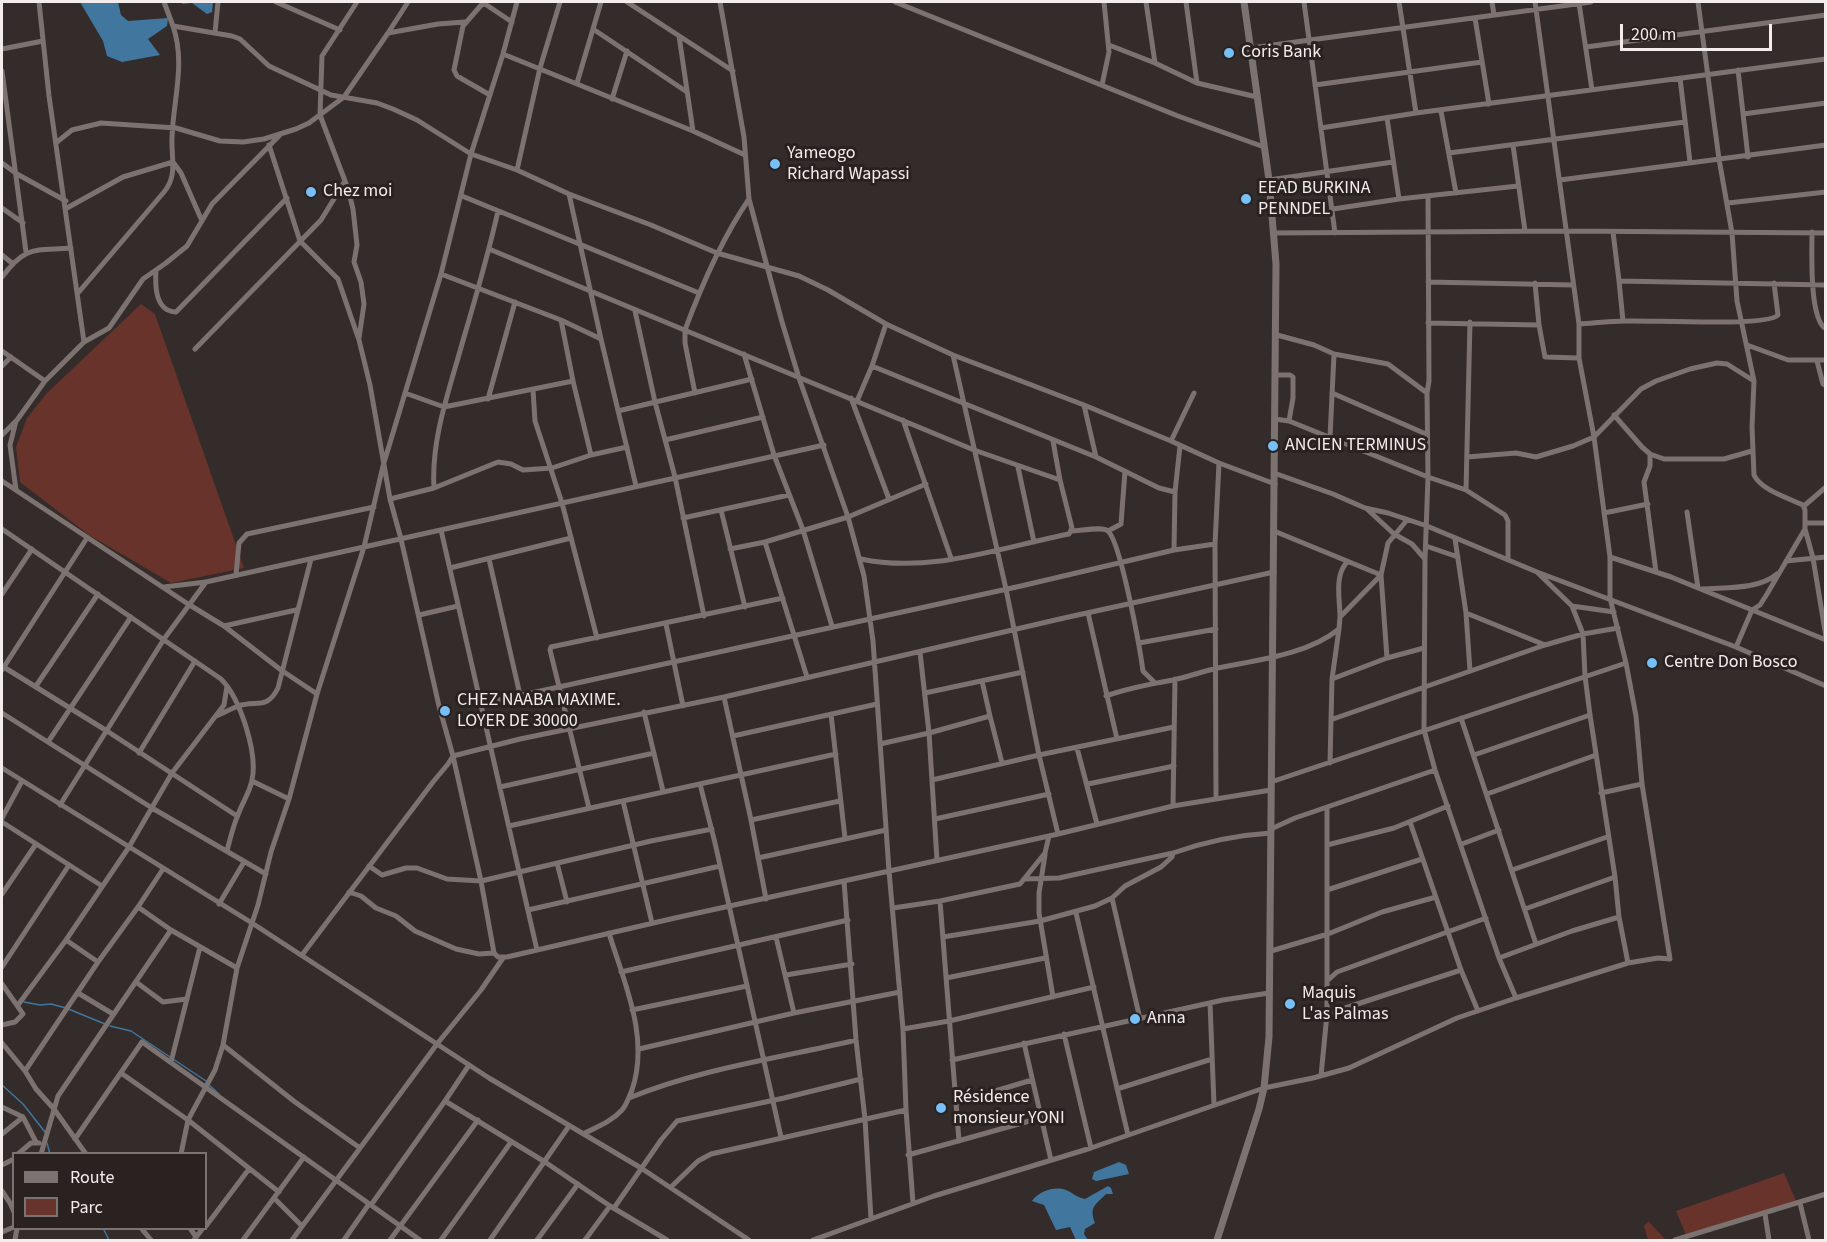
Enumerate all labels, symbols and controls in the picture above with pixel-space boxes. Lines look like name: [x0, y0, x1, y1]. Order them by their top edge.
scale bar: [1623, 12, 1774, 50]
text: 200 m: [1631, 22, 1676, 47]
place label: Coris Bank: [1241, 42, 1321, 64]
marker: Coris Bank: [1222, 46, 1236, 60]
place label: Yameogo Richard Wapassi: [787, 143, 910, 186]
marker: Yameogo Richard Wapassi: [768, 157, 782, 171]
place label: EEAD BURKINA PENNDEL: [1258, 178, 1370, 220]
place label: Chez moi: [323, 181, 392, 203]
marker: Chez moi: [304, 185, 318, 199]
marker: EEAD BURKINA PENNDEL: [1239, 192, 1253, 206]
place label: ANCIEN TERMINUS: [1285, 435, 1426, 457]
marker: ANCIEN TERMINUS: [1266, 439, 1280, 453]
place label: Centre Don Bosco: [1664, 652, 1797, 674]
marker: Centre Don Bosco: [1645, 656, 1659, 670]
place label: CHEZ NAABA MAXIME. LOYER DE 30000: [457, 690, 621, 732]
marker: CHEZ NAABA MAXIME. LOYER DE 30000: [438, 704, 452, 718]
place label: Maquis L'as Palmas: [1302, 983, 1388, 1026]
marker: Maquis L'as Palmas: [1283, 997, 1297, 1011]
place label: Anna: [1147, 1008, 1186, 1030]
marker: Anna: [1128, 1012, 1142, 1026]
place label: Résidence monsieur YONI: [953, 1087, 1065, 1130]
marker: Résidence monsieur YONI: [934, 1101, 948, 1115]
legend: [12, 1152, 207, 1230]
text: Route: [70, 1165, 114, 1190]
text: Parc: [70, 1195, 103, 1220]

